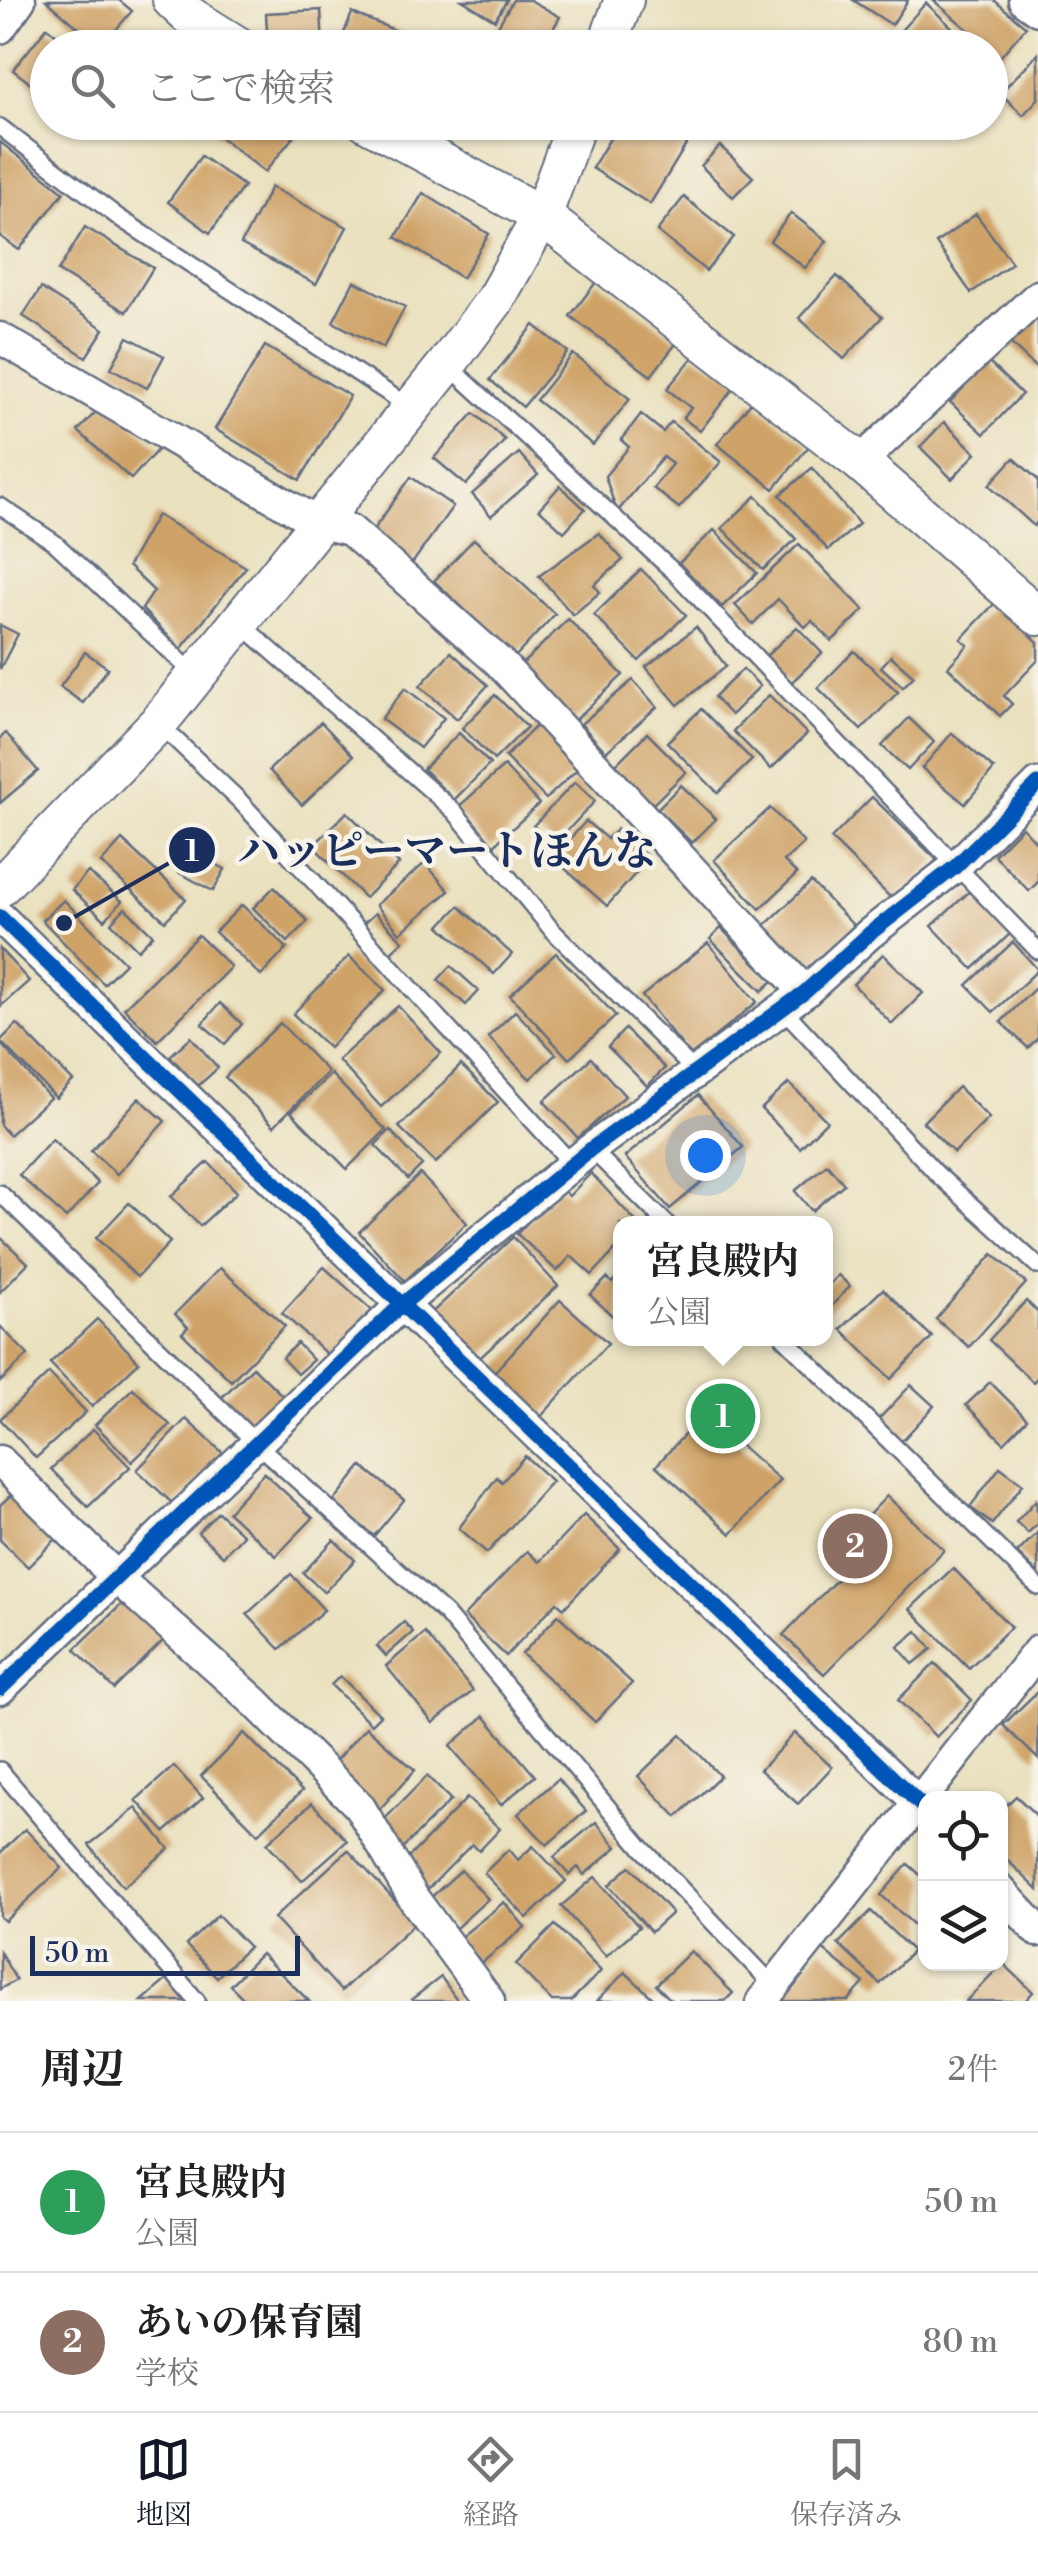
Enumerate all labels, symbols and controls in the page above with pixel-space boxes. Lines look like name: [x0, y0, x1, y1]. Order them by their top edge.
search box: [30, 30, 1008, 140]
icon: search: [65, 58, 120, 113]
text: ここで検索: [145, 66, 335, 113]
callout: ハッピーマートほんな: [167, 814, 676, 886]
text: ハッピーマートほんな: [238, 826, 656, 879]
text: 1: [185, 833, 200, 871]
your location: [680, 1130, 731, 1181]
popup: [613, 1216, 833, 1346]
text: 宮良殿内: [647, 1239, 799, 1286]
text: 公園: [647, 1293, 711, 1333]
pin: 1: [690, 1378, 756, 1454]
pin: 2: [822, 1508, 888, 1584]
map controls: [918, 1791, 1008, 1971]
button: locate: [918, 1791, 1008, 1881]
button: layers: [918, 1881, 1008, 1971]
scale bar: [30, 1931, 300, 1976]
text: 50 m: [45, 1936, 109, 1971]
text: 周辺: [40, 2044, 124, 2097]
text: 2件: [948, 2050, 998, 2090]
text: 宮良殿内: [135, 2160, 287, 2207]
text: 1: [65, 2182, 80, 2222]
text: 50 m: [925, 2182, 998, 2222]
text: 公園: [135, 2214, 199, 2254]
text: あいの保育園: [135, 2300, 363, 2347]
text: 2: [62, 2322, 83, 2362]
text: 80 m: [923, 2322, 998, 2362]
text: 学校: [135, 2354, 199, 2394]
tab: 地図: [136, 2432, 192, 2533]
tab: 経路: [463, 2432, 519, 2533]
tab: 保存済み: [790, 2432, 902, 2533]

